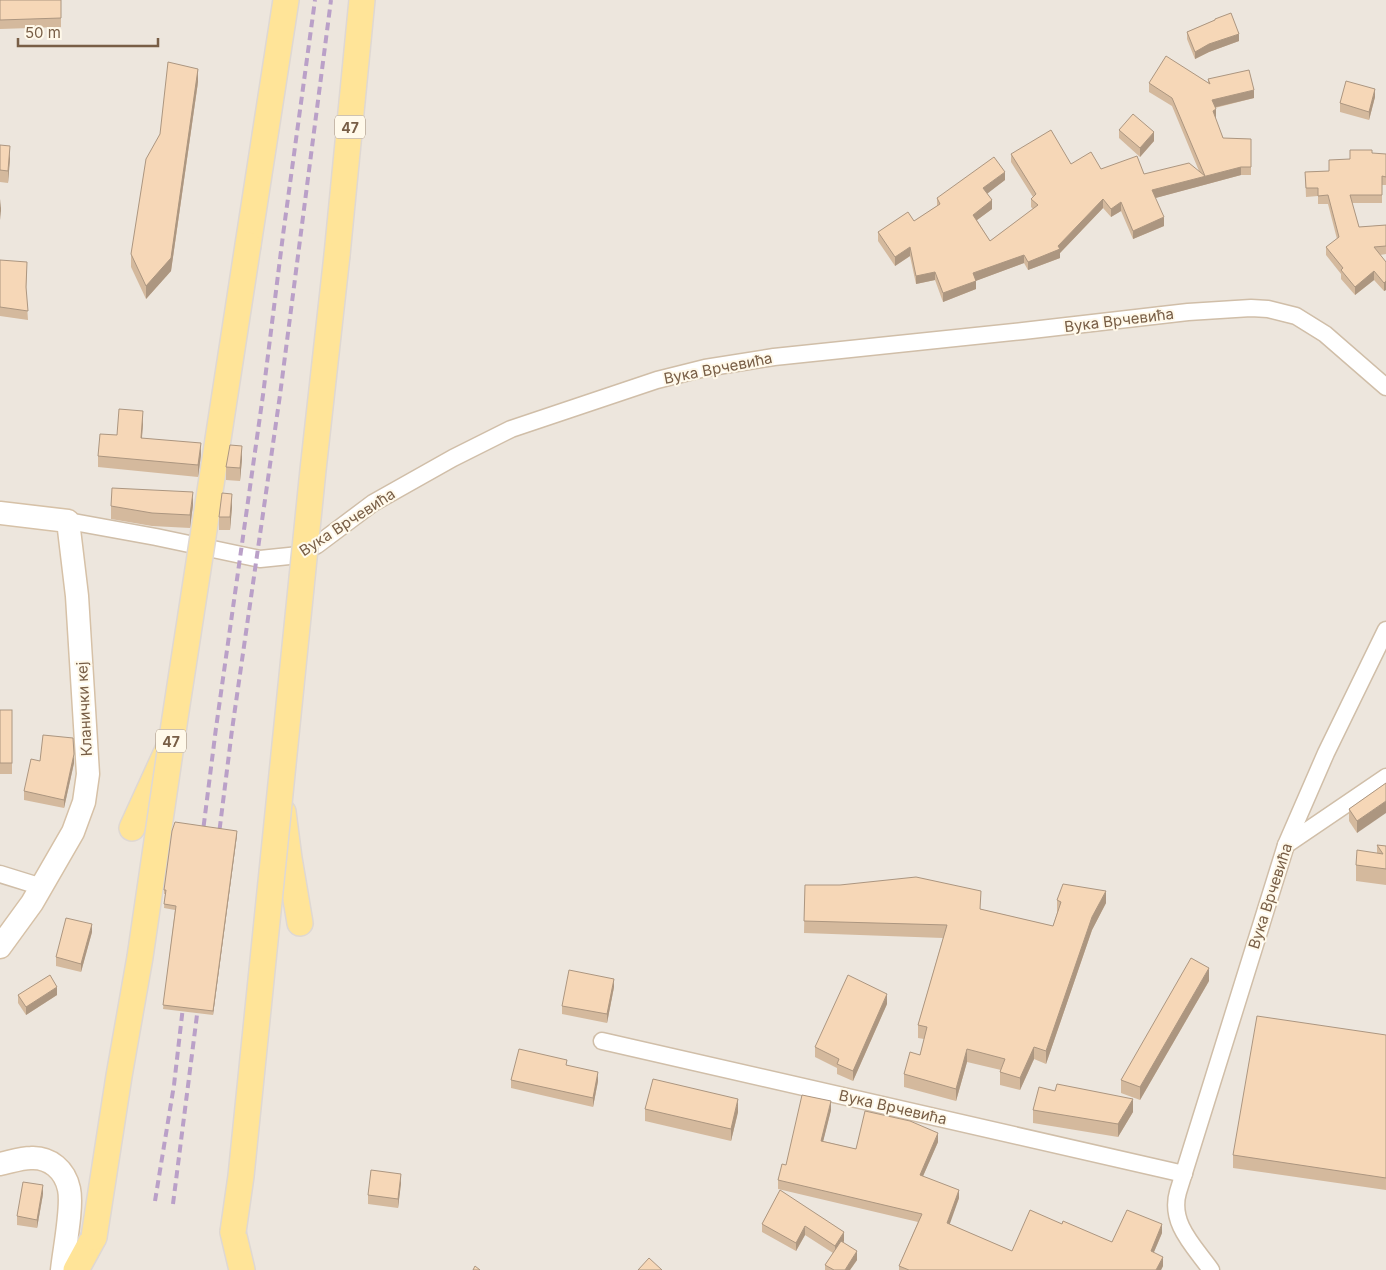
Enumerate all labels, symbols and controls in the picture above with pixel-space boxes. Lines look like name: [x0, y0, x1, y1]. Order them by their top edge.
scale bar: [18, 15, 158, 47]
text: 50 m: [25, 23, 61, 42]
road number: 47: [335, 115, 365, 138]
street label: Вука Врчевића: [1063, 304, 1175, 336]
street label: Вука Врчевића: [662, 348, 774, 388]
street label: Вука Врчевића: [296, 484, 398, 560]
street label: Кланички кеј: [72, 661, 96, 757]
road number: 47: [156, 729, 186, 752]
street label: Вука Врчевића: [1244, 841, 1296, 951]
street label: Вука Врчевића: [837, 1085, 949, 1129]

